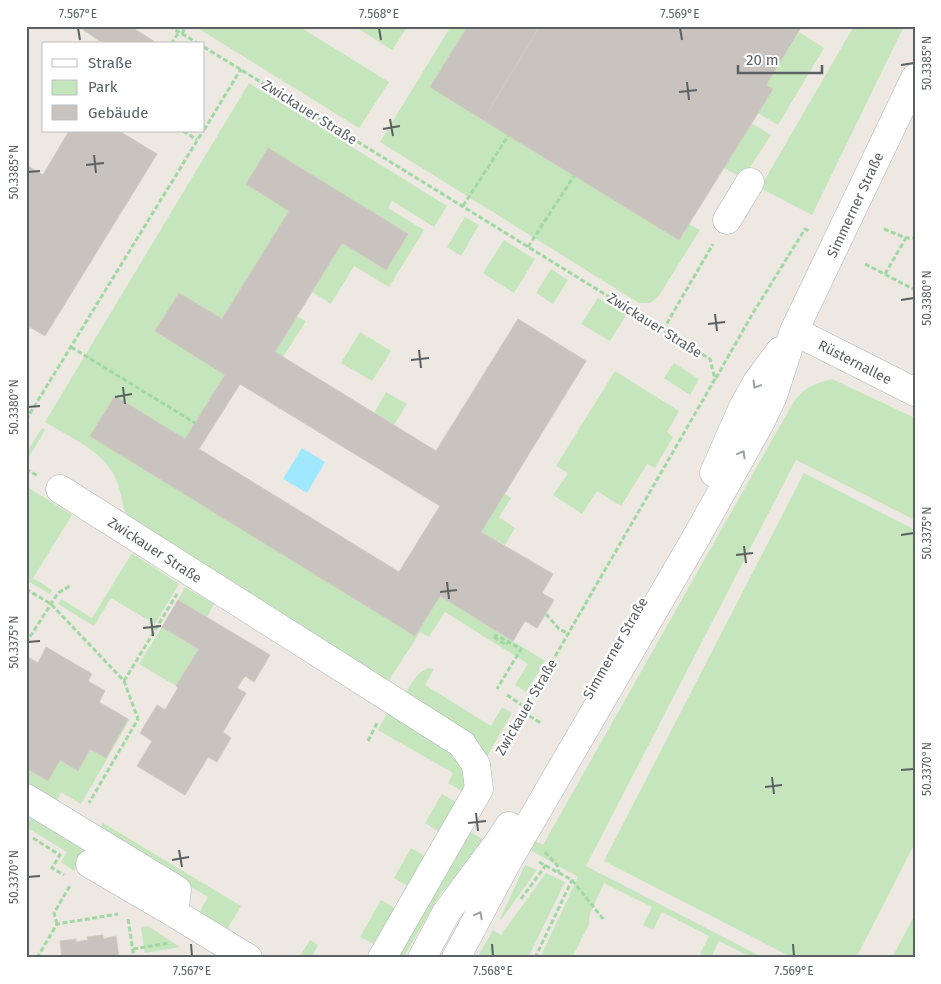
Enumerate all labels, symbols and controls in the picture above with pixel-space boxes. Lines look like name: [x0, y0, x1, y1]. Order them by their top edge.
text: 7.567°E: [59, 7, 97, 21]
text: 7.568°E: [359, 7, 399, 21]
text: 7.569°E: [660, 7, 700, 21]
text: 50.3385°N: [920, 36, 934, 90]
legend: [42, 42, 205, 132]
scale bar: [738, 42, 822, 74]
text: 20 m: [746, 51, 779, 69]
text: Straße: [88, 54, 132, 72]
street label: Zwickauer Straße: [259, 76, 360, 148]
text: Park: [88, 78, 118, 96]
text: Gebäude: [88, 104, 148, 122]
text: 50.3385°N: [7, 145, 21, 199]
street label: Simmerner Straße: [824, 150, 887, 261]
text: 50.3380°N: [920, 270, 934, 326]
street label: Zwickauer Straße: [604, 289, 705, 361]
street label: Rüsternallee: [815, 337, 894, 388]
text: 50.3380°N: [7, 379, 21, 435]
one-way arrow: [752, 380, 762, 389]
one-way arrow: [736, 451, 746, 460]
text: 50.3375°N: [920, 506, 934, 560]
street label: Zwickauer Straße: [105, 514, 205, 587]
street label: Simmerner Straße: [579, 594, 651, 702]
text: 50.3375°N: [7, 615, 21, 669]
street label: Zwickauer Straße: [492, 656, 561, 758]
text: 50.3370°N: [920, 742, 934, 796]
text: 50.3370°N: [7, 850, 21, 904]
one-way arrow: [473, 911, 483, 920]
text: 7.567°E: [173, 964, 211, 978]
text: 7.568°E: [473, 964, 513, 978]
text: 7.569°E: [774, 964, 814, 978]

